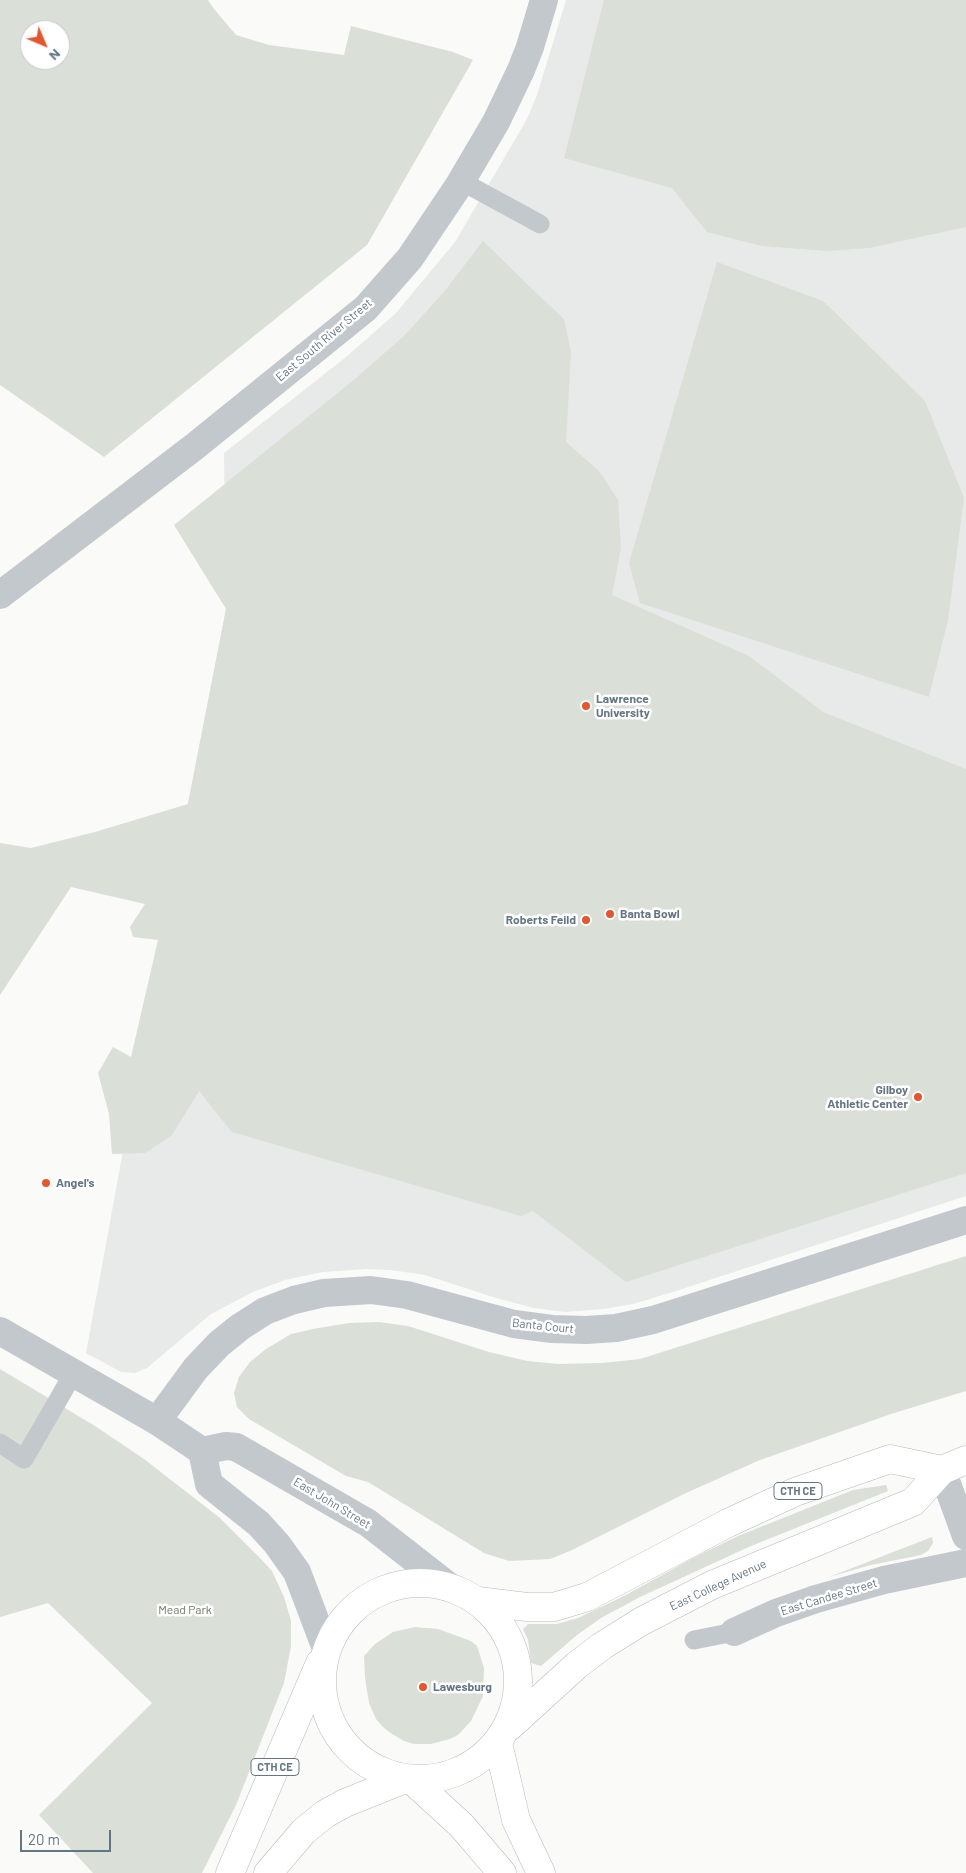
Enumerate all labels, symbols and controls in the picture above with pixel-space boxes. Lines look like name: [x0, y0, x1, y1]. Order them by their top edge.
north arrow: [20, 20, 70, 70]
text: N: [46, 46, 65, 65]
street label: East South River Street: [273, 296, 375, 384]
place label: Lawrence University: [596, 692, 650, 720]
marker: Lawrence University: [580, 700, 592, 712]
place label: Banta Bowl: [620, 907, 680, 921]
marker: Banta Bowl: [604, 908, 616, 920]
place label: Roberts Feild: [506, 913, 576, 927]
marker: Roberts Feild: [580, 914, 592, 926]
place label: Gilboy Athletic Center: [827, 1083, 908, 1111]
marker: Gilboy Athletic Center: [912, 1091, 924, 1103]
place label: Angel's: [56, 1176, 95, 1190]
marker: Angel's: [40, 1177, 52, 1189]
street label: Banta Court: [511, 1316, 575, 1336]
street label: East John Street: [291, 1474, 373, 1532]
road number: CTH CE: [774, 1482, 822, 1500]
street label: East College Avenue: [667, 1556, 769, 1614]
street label: East Candee Street: [779, 1575, 879, 1619]
park label: Mead Park: [158, 1603, 212, 1617]
place label: Lawesburg: [433, 1680, 492, 1694]
marker: Lawesburg: [417, 1681, 429, 1693]
road number: CTH CE: [251, 1758, 299, 1775]
scale bar: [22, 1820, 114, 1852]
text: 20 m: [28, 1830, 60, 1848]

